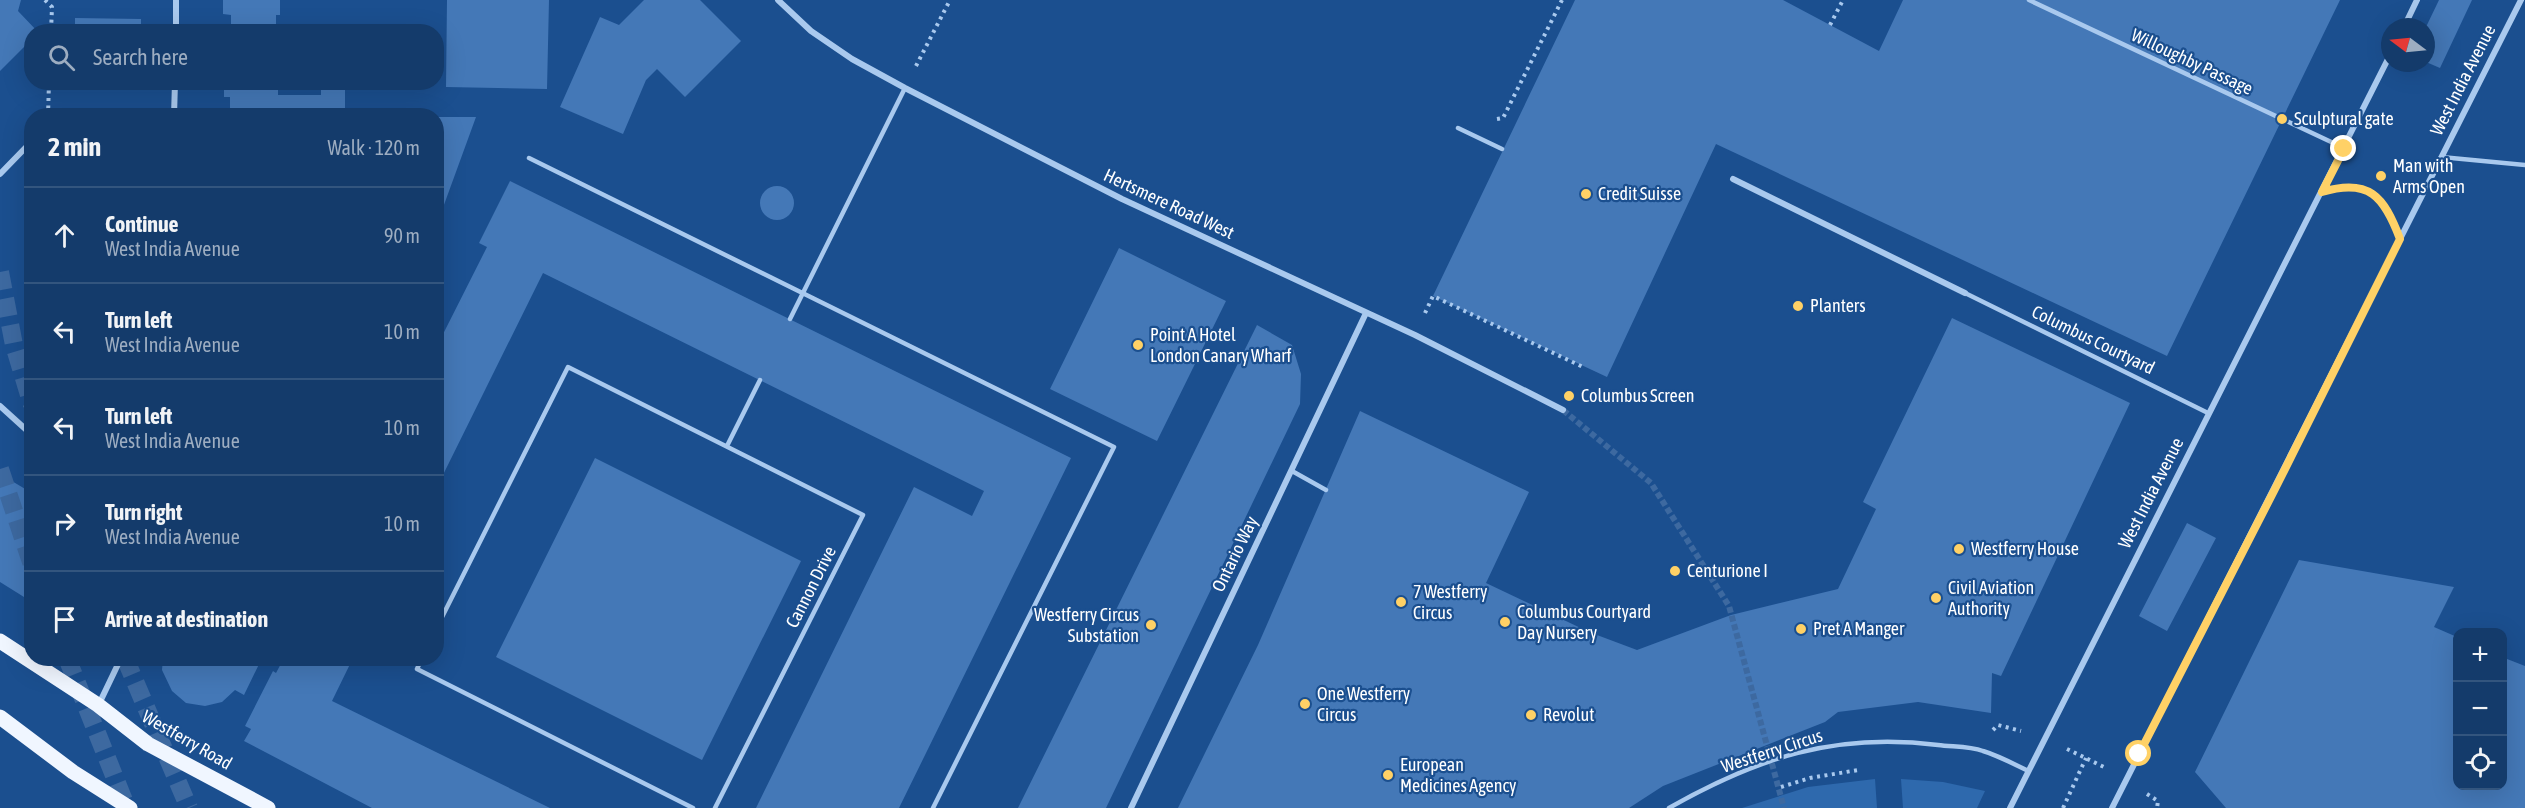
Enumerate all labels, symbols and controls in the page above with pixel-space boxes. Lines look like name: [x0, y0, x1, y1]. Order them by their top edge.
north arrow: [2381, 18, 2435, 72]
street label: West India Avenue: [2426, 21, 2499, 139]
search box: [24, 24, 444, 90]
street label: Willoughby Passage: [2128, 24, 2256, 99]
icon: search: [45, 41, 78, 74]
text: Search here: [93, 44, 188, 70]
place label: Sculptural gate: [2294, 108, 2394, 129]
marker: Sculptural gate: [2275, 112, 2289, 126]
text: 2 min: [48, 132, 101, 162]
route end: [2330, 135, 2356, 161]
text: Walk · 120 m: [328, 136, 420, 159]
place label: Man with Arms Open: [2393, 155, 2465, 197]
street label: Hertsmere Road West: [1101, 164, 1238, 243]
marker: Man with Arms Open: [2374, 169, 2388, 183]
place label: Credit Suisse: [1598, 183, 1681, 204]
marker: Credit Suisse: [1579, 187, 1593, 201]
text: Continue: [105, 211, 179, 237]
icon: ahead: [48, 219, 81, 252]
text: 90 m: [384, 224, 420, 247]
text: West India Avenue: [105, 237, 240, 260]
place label: Planters: [1810, 295, 1866, 316]
marker: Planters: [1791, 299, 1805, 313]
street label: Columbus Courtyard: [2028, 301, 2158, 378]
text: Turn left: [105, 307, 172, 333]
icon: left: [48, 315, 81, 348]
text: 10 m: [384, 320, 420, 343]
place label: Point A Hotel London Canary Wharf: [1150, 324, 1291, 366]
text: West India Avenue: [105, 333, 240, 356]
marker: Point A Hotel London Canary Wharf: [1131, 338, 1145, 352]
place label: Columbus Screen: [1581, 385, 1695, 406]
marker: Columbus Screen: [1562, 389, 1576, 403]
text: Turn left: [105, 403, 172, 429]
icon: left: [48, 411, 81, 444]
text: 10 m: [384, 416, 420, 439]
text: West India Avenue: [105, 429, 240, 452]
street label: West India Avenue: [2114, 434, 2187, 552]
text: Turn right: [105, 499, 182, 525]
icon: right: [48, 507, 81, 540]
text: 10 m: [384, 512, 420, 535]
street label: Ontario Way: [1207, 513, 1262, 595]
text: West India Avenue: [105, 525, 240, 548]
place label: Westferry House: [1971, 538, 2079, 559]
marker: Westferry House: [1952, 542, 1966, 556]
street label: Cannon Drive: [781, 543, 840, 631]
place label: Centurione I: [1687, 560, 1768, 581]
marker: Centurione I: [1668, 564, 1682, 578]
place label: Civil Aviation Authority: [1948, 577, 2034, 619]
place label: 7 Westferry Circus: [1413, 581, 1487, 623]
marker: Civil Aviation Authority: [1929, 591, 1943, 605]
marker: 7 Westferry Circus: [1394, 595, 1408, 609]
place label: Columbus Courtyard Day Nursery: [1517, 601, 1651, 643]
icon: arrive: [48, 603, 81, 636]
place label: Westferry Circus Substation: [1034, 604, 1139, 646]
text: Arrive at destination: [105, 606, 268, 632]
marker: Columbus Courtyard Day Nursery: [1498, 615, 1512, 629]
marker: Westferry Circus Substation: [1144, 618, 1158, 632]
place label: Pret A Manger: [1813, 618, 1905, 639]
marker: Pret A Manger: [1794, 622, 1808, 636]
map controls: [2453, 628, 2507, 790]
button: +: [2453, 628, 2507, 682]
button: −: [2453, 682, 2507, 736]
place label: One Westferry Circus: [1317, 683, 1410, 725]
marker: One Westferry Circus: [1298, 697, 1312, 711]
place label: Revolut: [1543, 704, 1594, 725]
street label: Westferry Road: [139, 705, 236, 774]
marker: Revolut: [1524, 708, 1538, 722]
street label: Westferry Circus: [1719, 724, 1825, 777]
button: locate: [2453, 736, 2507, 790]
route start: [2125, 740, 2151, 766]
place label: European Medicines Agency: [1400, 754, 1517, 796]
marker: European Medicines Agency: [1381, 768, 1395, 782]

